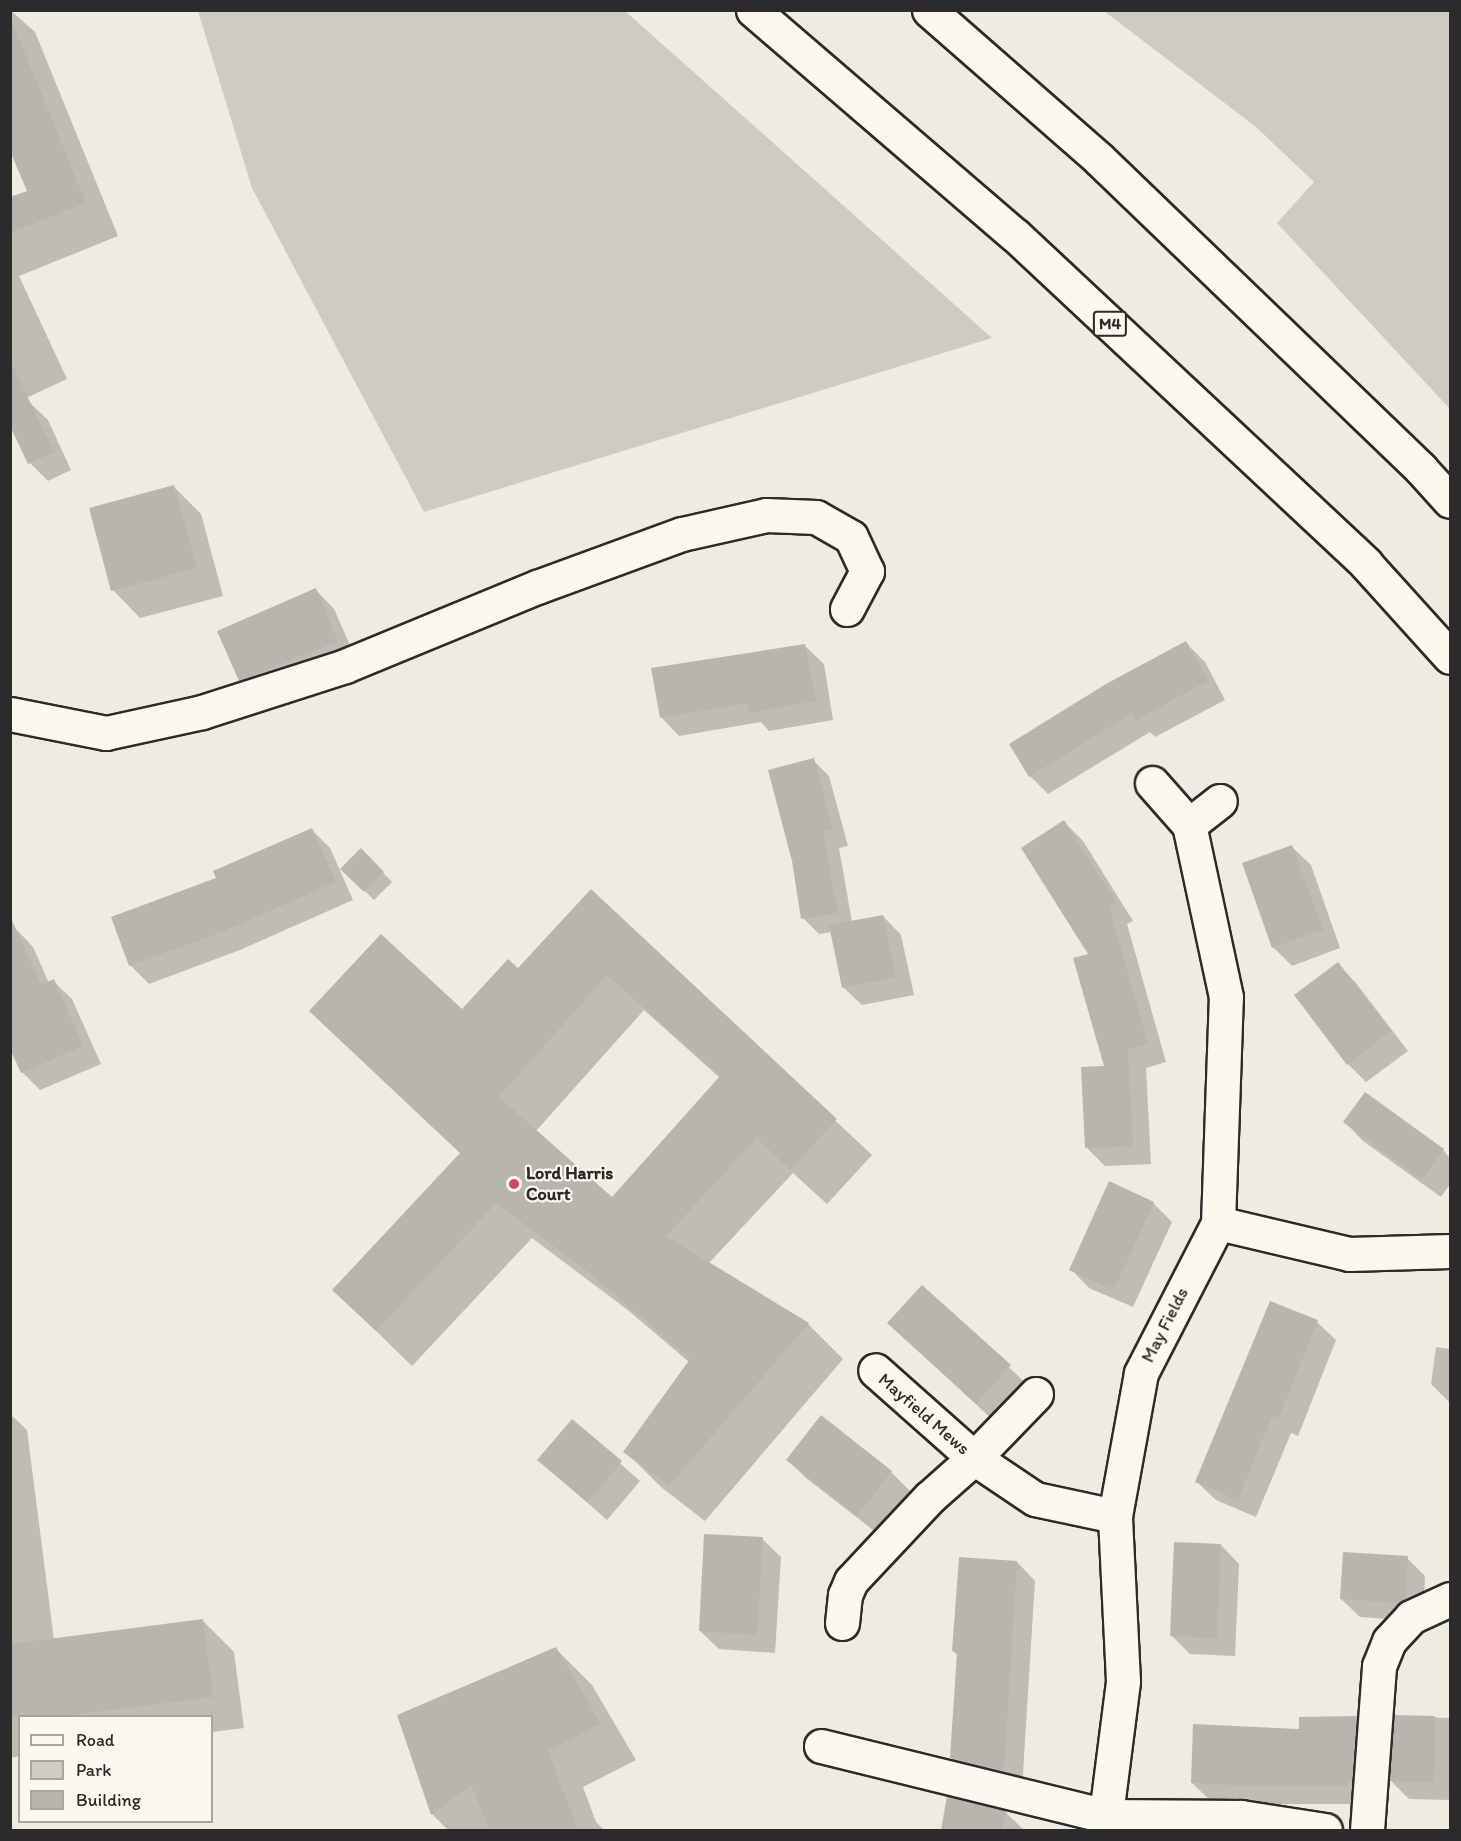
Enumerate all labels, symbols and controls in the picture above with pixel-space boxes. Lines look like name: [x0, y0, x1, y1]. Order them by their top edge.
road number: M4: [1092, 311, 1128, 337]
place label: Lord Harris Court: [526, 1163, 614, 1206]
marker: Lord Harris Court: [507, 1177, 521, 1191]
street label: May Fields: [1137, 1284, 1193, 1366]
street label: Mayfield Mews: [874, 1369, 974, 1459]
legend: [18, 1715, 213, 1823]
text: Road: [76, 1729, 115, 1751]
text: Park: [76, 1759, 111, 1781]
text: Building: [76, 1789, 141, 1811]

